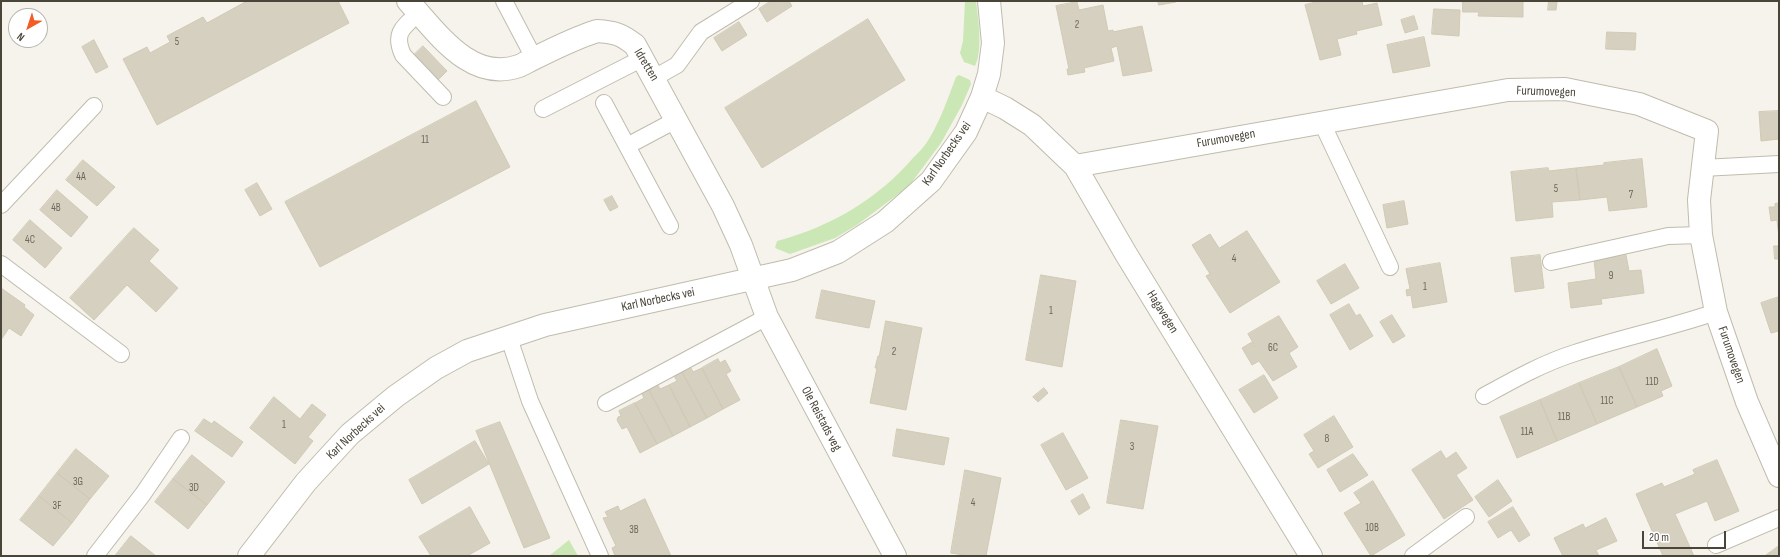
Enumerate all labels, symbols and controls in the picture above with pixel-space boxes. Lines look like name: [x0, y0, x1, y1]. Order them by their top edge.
north arrow: [8, 8, 48, 48]
house number: 2: [1075, 18, 1079, 32]
text: N: [14, 30, 27, 44]
house number: 5: [175, 35, 179, 49]
street label: Idretten: [630, 46, 662, 84]
street label: Furumovegen: [1516, 83, 1576, 101]
street label: Karl Norbecks vei: [919, 119, 975, 189]
street label: Furumovegen: [1195, 126, 1257, 152]
house number: 11: [421, 133, 429, 147]
house number: 4A: [76, 170, 86, 184]
house number: 5: [1554, 182, 1558, 196]
house number: 7: [1629, 188, 1633, 202]
house number: 4B: [51, 201, 61, 215]
house number: 4C: [25, 233, 35, 247]
house number: 4: [1232, 252, 1236, 266]
house number: 9: [1609, 269, 1613, 283]
house number: 1: [1423, 280, 1427, 294]
street label: Karl Norbecks vei: [620, 285, 696, 315]
street label: Hagavegen: [1143, 288, 1181, 336]
house number: 1: [1049, 304, 1053, 318]
street label: Furumovegen: [1714, 324, 1748, 386]
house number: 6C: [1268, 341, 1278, 355]
house number: 2: [892, 345, 896, 359]
house number: 11D: [1645, 375, 1659, 389]
street label: Ole Reistads veg: [798, 384, 844, 454]
house number: 11C: [1600, 394, 1614, 408]
street label: Karl Norbecks vei: [323, 401, 389, 463]
house number: 11B: [1558, 410, 1570, 424]
house number: 1: [282, 418, 286, 432]
house number: 11A: [1521, 425, 1533, 439]
house number: 8: [1325, 432, 1329, 446]
house number: 3: [1130, 440, 1134, 454]
house number: 3G: [73, 475, 83, 489]
house number: 3D: [189, 481, 199, 495]
house number: 4: [971, 496, 975, 510]
house number: 3F: [53, 499, 61, 513]
house number: 10B: [1365, 521, 1379, 535]
house number: 3B: [629, 523, 639, 537]
scale bar: [1644, 523, 1728, 549]
text: 20 m: [1649, 530, 1669, 545]

